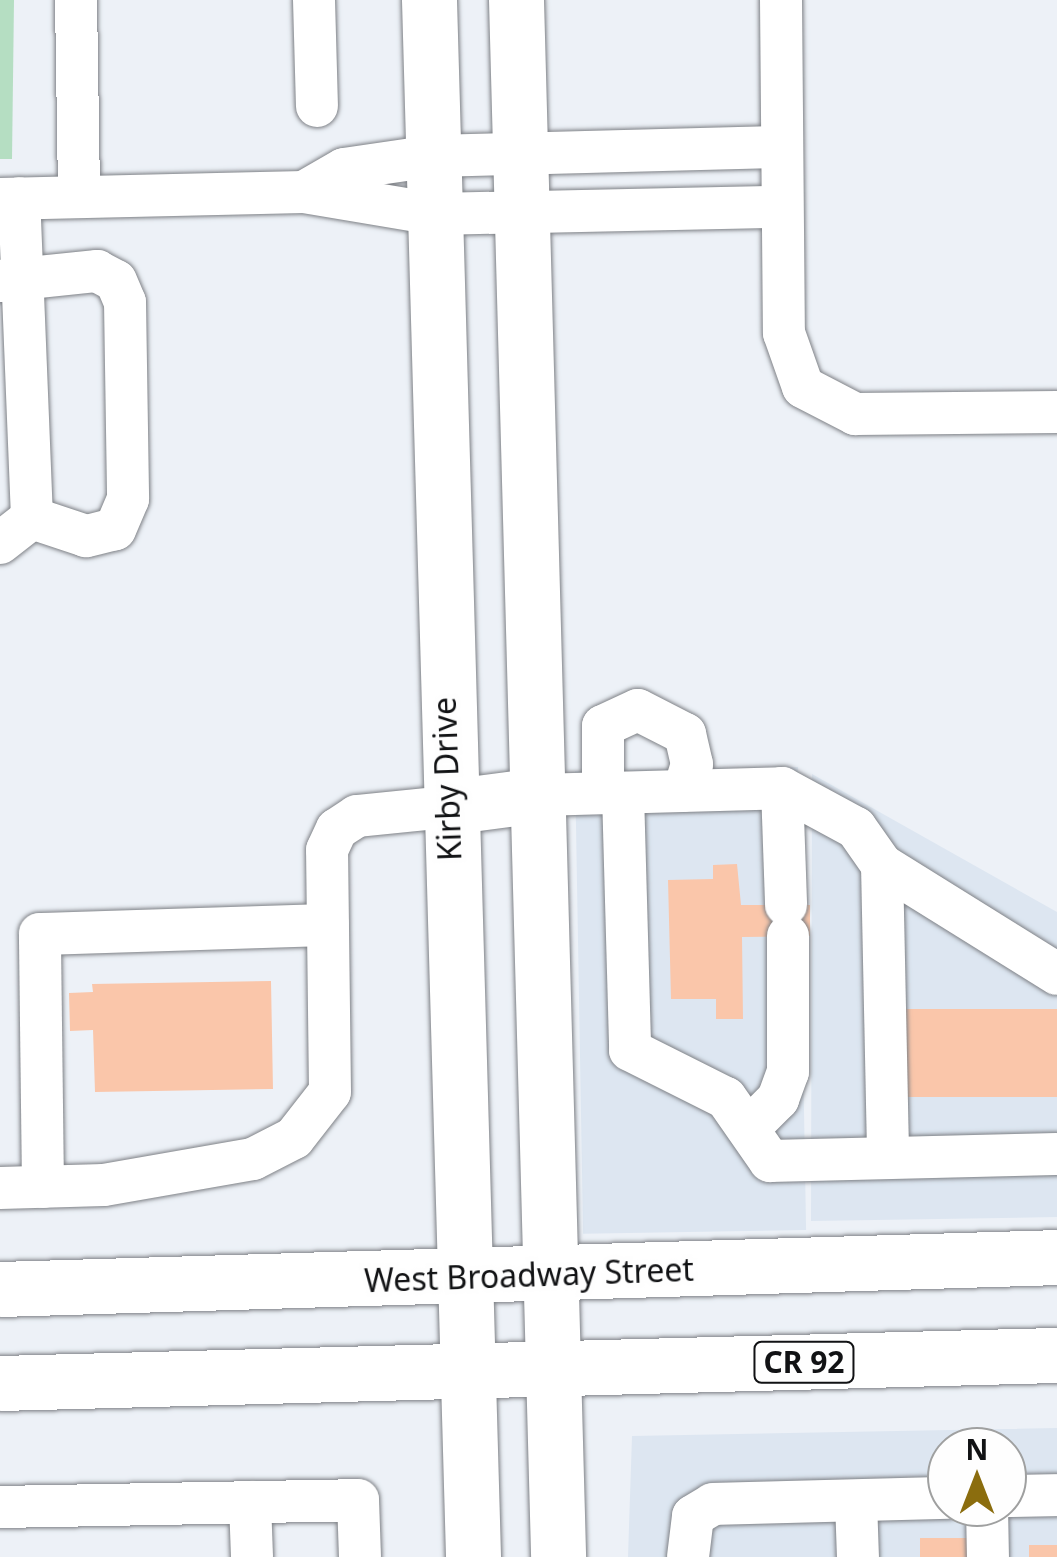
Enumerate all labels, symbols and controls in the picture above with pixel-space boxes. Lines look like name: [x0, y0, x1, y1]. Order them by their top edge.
street label: Kirby Drive: [425, 696, 469, 862]
street label: West Broadway Street: [364, 1250, 694, 1300]
road number: CR 92: [752, 1337, 856, 1387]
north arrow: [927, 1427, 1027, 1527]
text: N: [966, 1430, 988, 1468]

